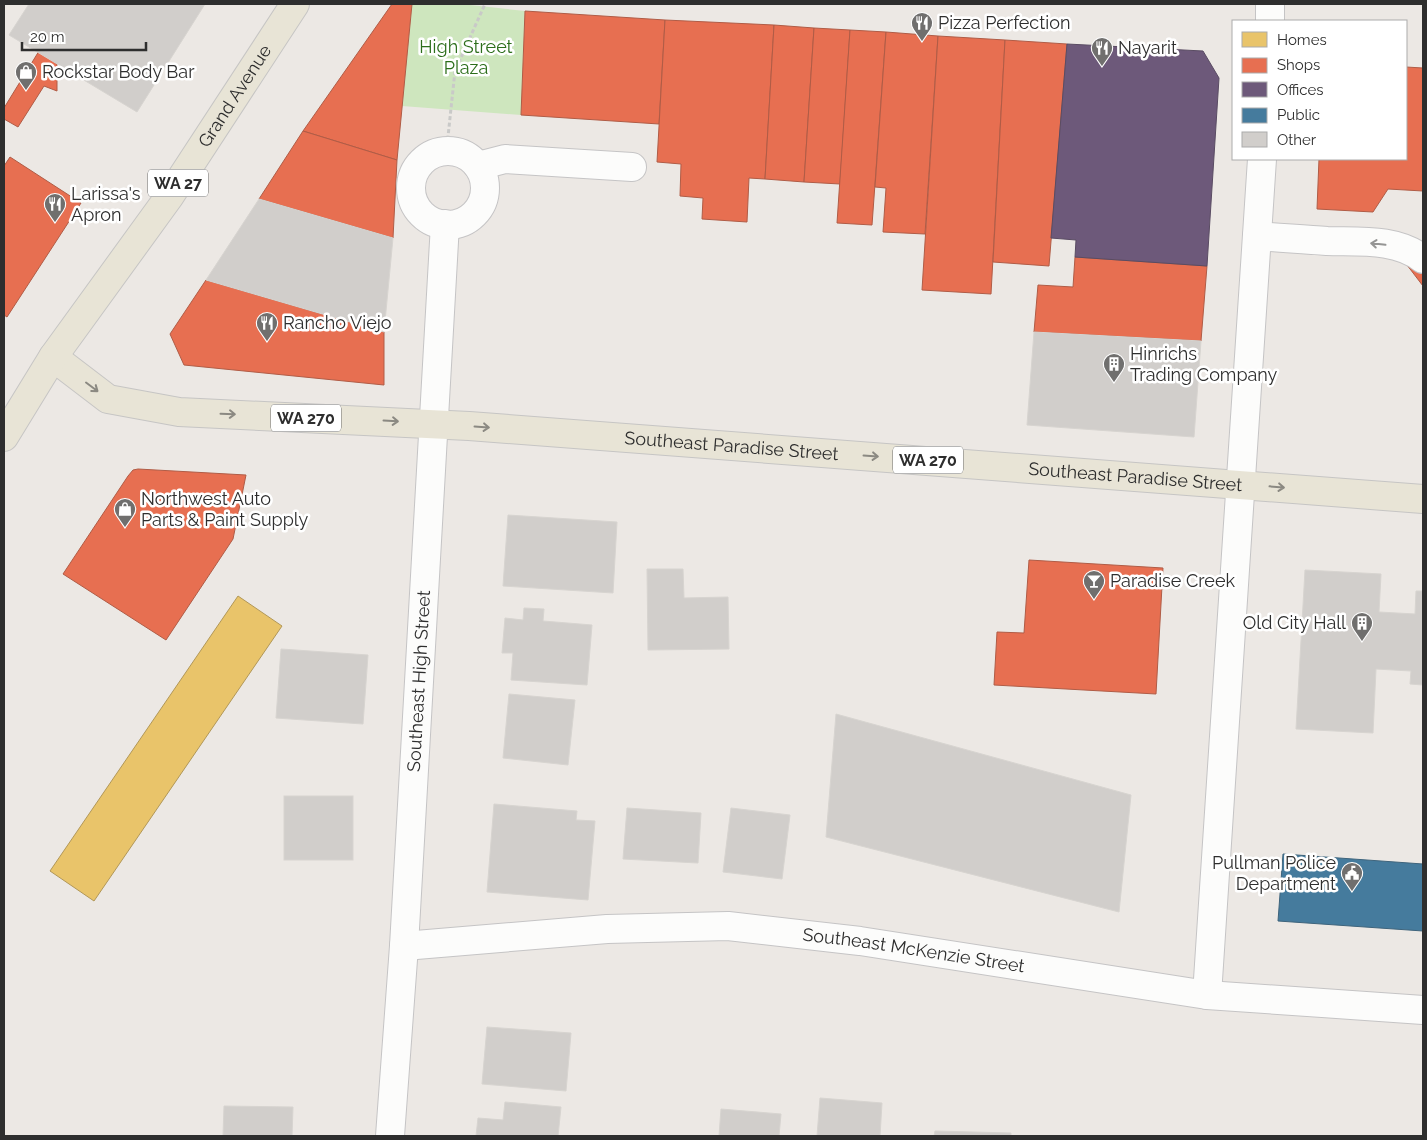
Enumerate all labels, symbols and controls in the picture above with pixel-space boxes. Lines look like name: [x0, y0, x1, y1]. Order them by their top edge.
restaurant icon: Pizza Perfection: [910, 11, 934, 42]
place label: Pizza Perfection: [938, 12, 1070, 33]
scale bar: [22, 20, 146, 52]
legend: [1232, 20, 1407, 160]
text: 20 m: [30, 28, 65, 46]
text: Homes: [1277, 31, 1327, 49]
park label: High Street Plaza: [419, 36, 513, 78]
restaurant icon: Nayarit: [1090, 36, 1114, 67]
place label: Nayarit: [1118, 37, 1177, 58]
street label: Grand Avenue: [193, 40, 276, 151]
text: Shops: [1277, 56, 1320, 74]
shop icon: Rockstar Body Bar: [14, 60, 38, 91]
place label: Rockstar Body Bar: [42, 61, 195, 82]
text: Offices: [1277, 81, 1324, 99]
text: Public: [1277, 106, 1320, 124]
text: Other: [1277, 131, 1317, 149]
road number: WA 27: [148, 170, 208, 197]
place label: Larissa's Apron: [71, 183, 141, 225]
restaurant icon: Larissa's Apron: [43, 192, 67, 223]
one-way arrow: [1370, 239, 1386, 249]
restaurant icon: Rancho Viejo: [255, 311, 279, 342]
place label: Rancho Viejo: [283, 312, 392, 333]
place label: Hinrichs Trading Company: [1130, 343, 1278, 385]
building icon: Hinrichs Trading Company: [1102, 352, 1126, 383]
one-way arrow: [85, 381, 98, 392]
road number: WA 270: [271, 404, 341, 432]
one-way arrow: [220, 410, 236, 419]
one-way arrow: [382, 417, 398, 426]
one-way arrow: [473, 422, 489, 431]
street label: Southeast Paradise Street: [624, 427, 839, 464]
road number: WA 270: [893, 446, 963, 474]
one-way arrow: [862, 451, 878, 460]
street label: Southeast Paradise Street: [1028, 458, 1243, 495]
one-way arrow: [1269, 483, 1285, 492]
place label: Northwest Auto Parts & Paint Supply: [141, 488, 308, 530]
shop icon: Northwest Auto Parts & Paint Supply: [113, 497, 137, 528]
bar icon: Paradise Creek: [1082, 569, 1106, 600]
place label: Paradise Creek: [1110, 570, 1235, 591]
street label: Southeast High Street: [403, 589, 434, 772]
building icon: Old City Hall: [1350, 611, 1374, 642]
place label: Old City Hall: [1243, 612, 1346, 633]
place label: Pullman Police Department: [1212, 852, 1336, 894]
public building icon: Pullman Police Department: [1340, 861, 1364, 892]
street label: Southeast McKenzie Street: [802, 924, 1026, 976]

